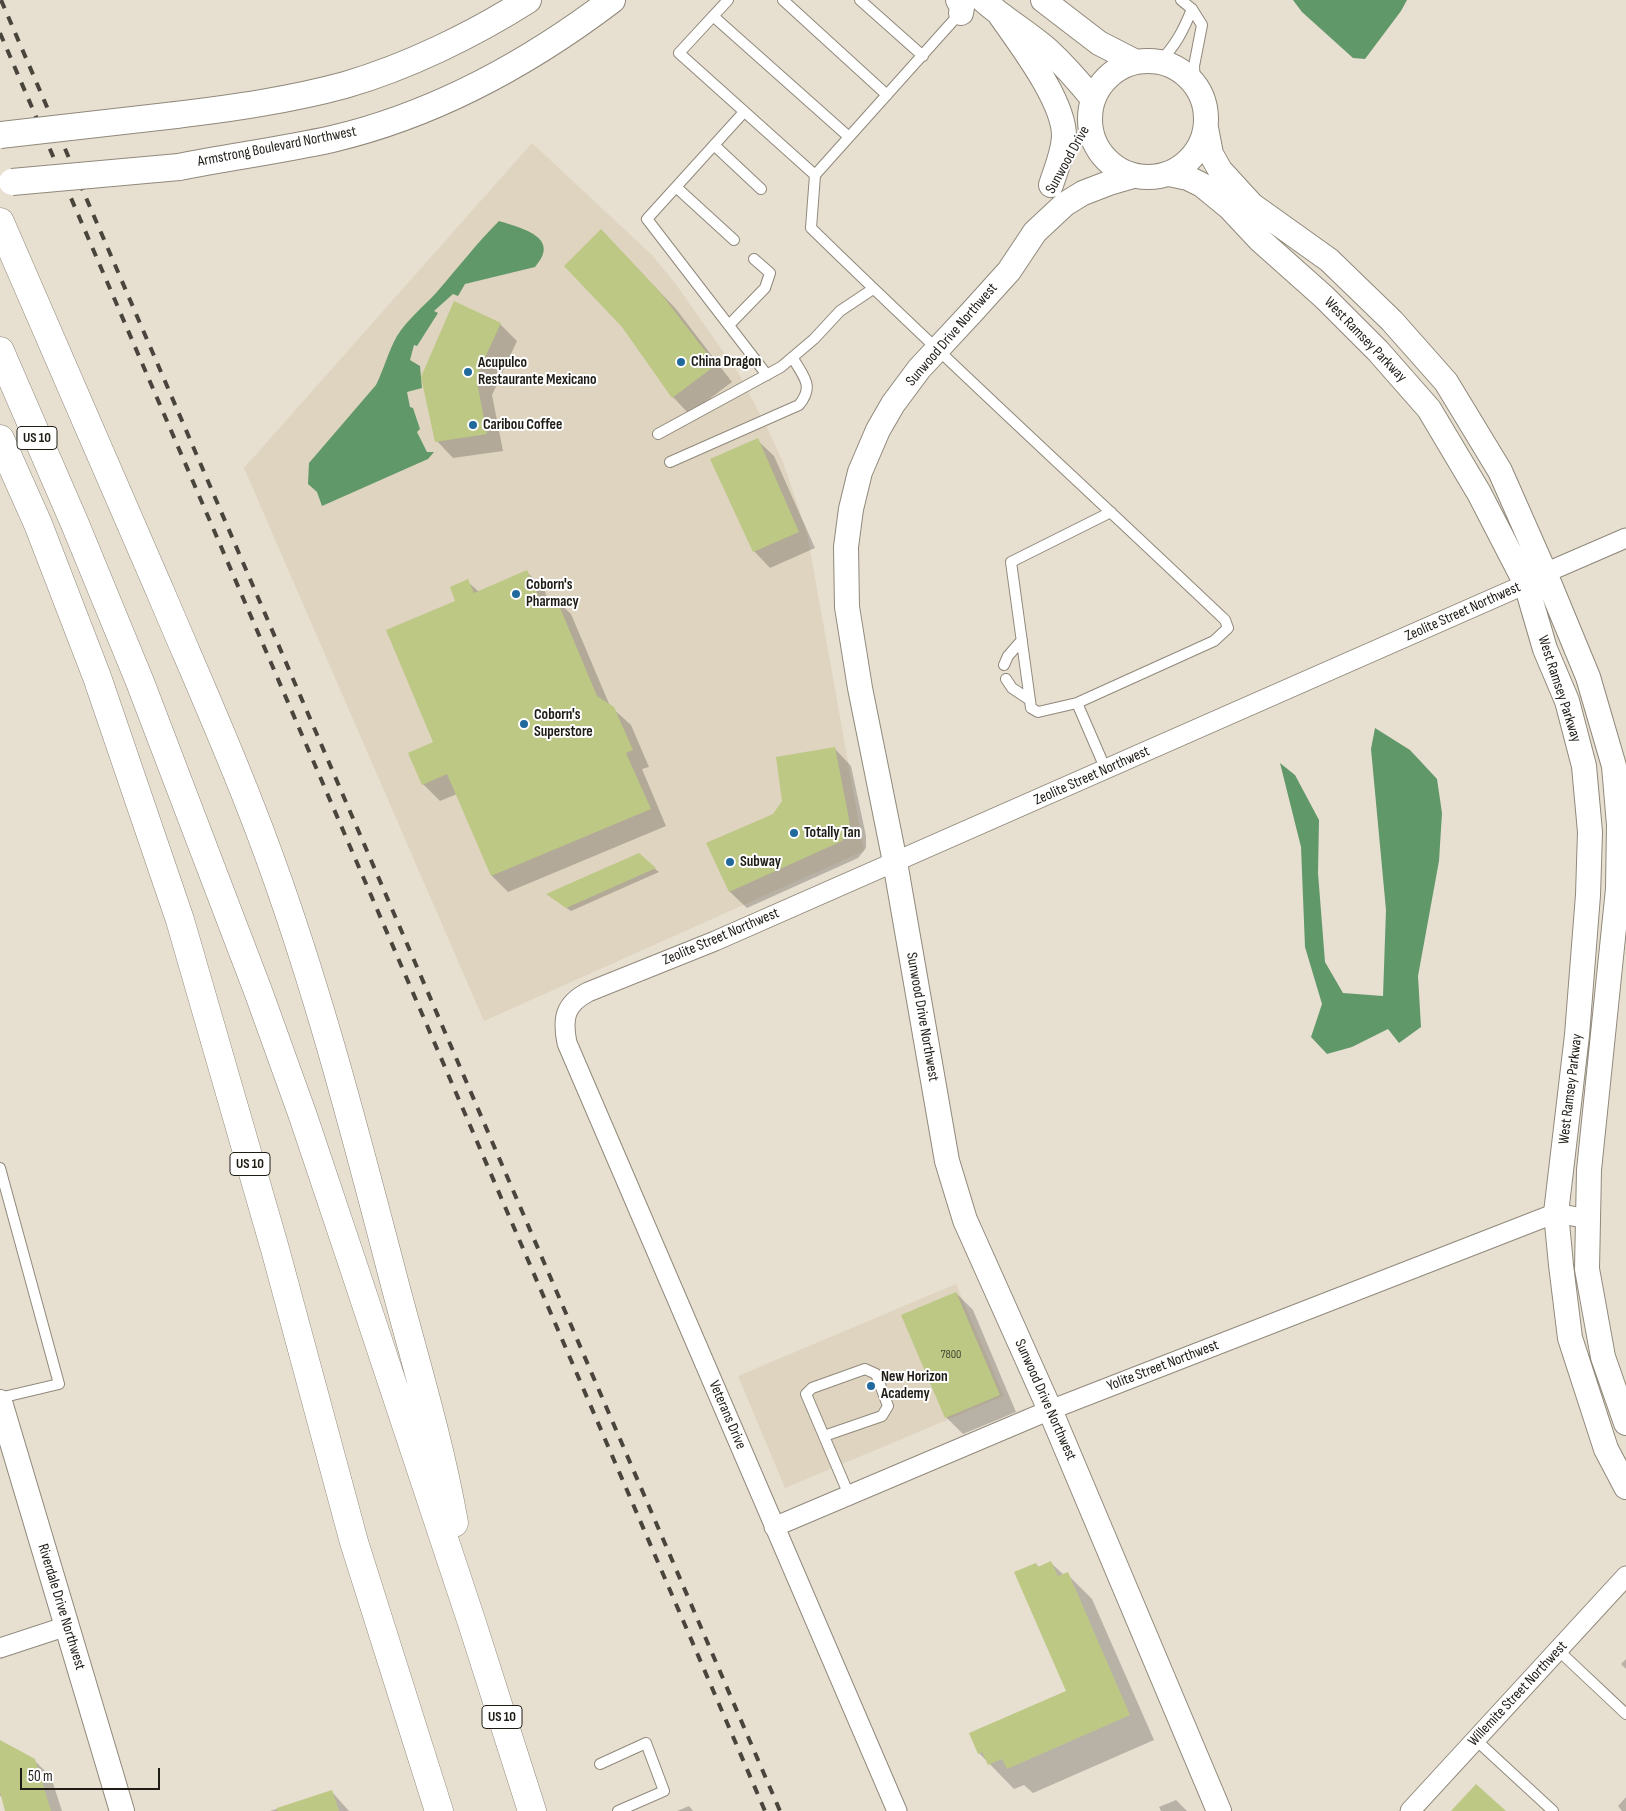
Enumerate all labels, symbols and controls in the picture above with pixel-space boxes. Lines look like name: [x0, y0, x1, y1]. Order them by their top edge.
street label: Armstrong Boulevard Northwest: [196, 123, 358, 171]
street label: Sunwood Drive: [1042, 123, 1094, 197]
street label: Sunwood Drive Northwest: [902, 280, 1002, 390]
street label: West Ramsey Parkway: [1320, 294, 1410, 386]
place label: China Dragon: [691, 353, 761, 371]
place label: Acupulco Restaurante Mexicano: [478, 354, 596, 389]
marker: China Dragon: [675, 356, 687, 368]
marker: Acupulco Restaurante Mexicano: [462, 366, 474, 378]
place label: Caribou Coffee: [483, 416, 562, 434]
marker: Caribou Coffee: [467, 419, 479, 431]
road number: US 10: [17, 426, 57, 449]
place label: Coborn's Pharmacy: [526, 576, 579, 611]
street label: Zeolite Street Northwest: [1402, 578, 1524, 646]
marker: Coborn's Pharmacy: [510, 588, 522, 600]
street label: West Ramsey Parkway: [1533, 633, 1585, 745]
place label: Coborn's Superstore: [534, 706, 593, 741]
marker: Coborn's Superstore: [518, 718, 530, 730]
street label: Zeolite Street Northwest: [1031, 742, 1153, 810]
place label: Totally Tan: [804, 824, 860, 842]
marker: Totally Tan: [788, 827, 800, 839]
place label: Subway: [740, 853, 781, 871]
marker: Subway: [724, 856, 736, 868]
street label: Zeolite Street Northwest: [660, 904, 782, 970]
street label: Sunwood Drive Northwest: [902, 951, 942, 1083]
street label: West Ramsey Parkway: [1555, 1033, 1587, 1145]
road number: US 10: [230, 1152, 270, 1176]
street label: Yolite Street Northwest: [1105, 1336, 1221, 1396]
street label: Sunwood Drive Northwest: [1010, 1337, 1080, 1463]
house number: 7800: [941, 1348, 961, 1362]
place label: New Horizon Academy: [881, 1368, 948, 1403]
street label: Veterans Drive: [704, 1378, 750, 1452]
marker: New Horizon Academy: [865, 1380, 877, 1392]
street label: Riverdale Drive Northwest: [33, 1542, 89, 1672]
street label: Willemite Street Northwest: [1465, 1638, 1571, 1750]
road number: US 10: [482, 1705, 522, 1728]
scale bar: [22, 1758, 162, 1790]
text: 50 m: [28, 1767, 53, 1786]

